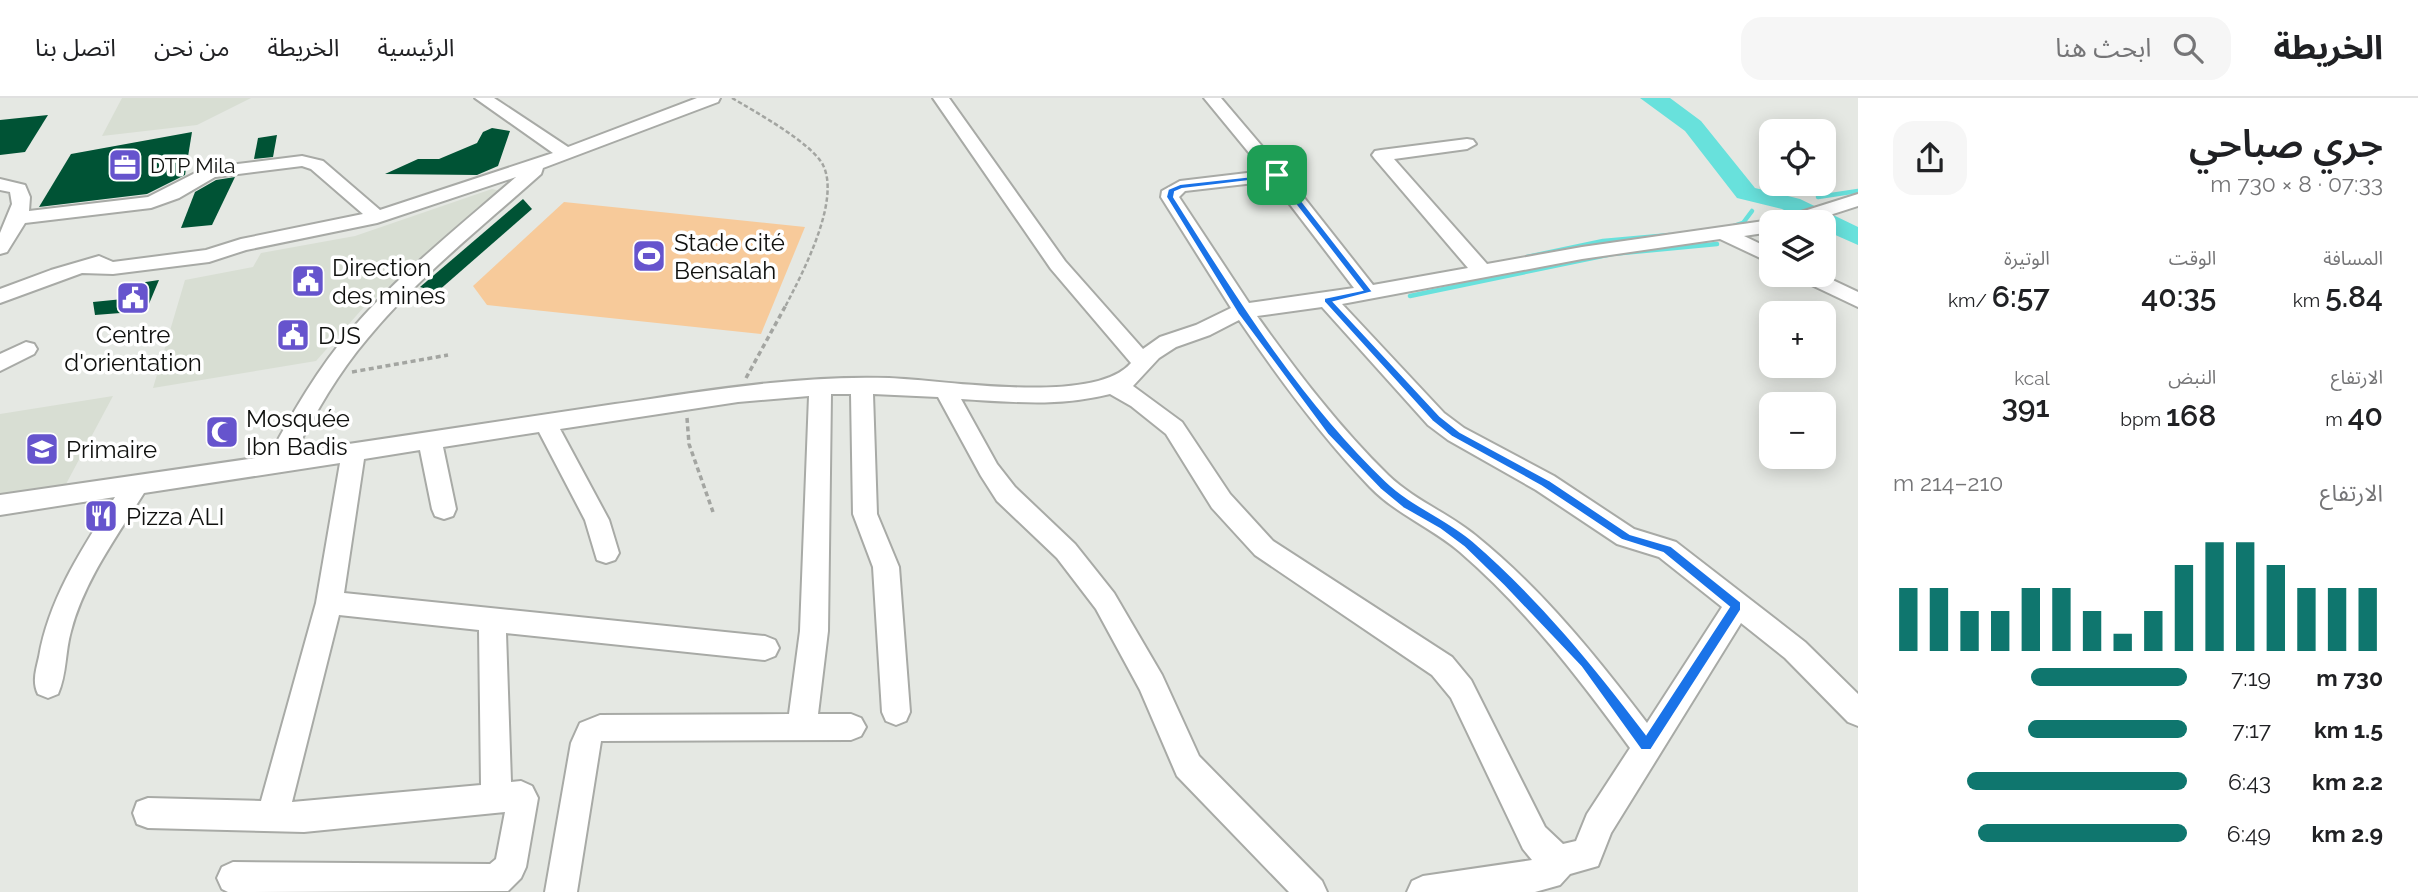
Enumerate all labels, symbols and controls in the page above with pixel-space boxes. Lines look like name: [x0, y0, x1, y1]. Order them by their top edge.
search box: [1741, 17, 2231, 80]
text: الخريطة: [2273, 28, 2383, 67]
icon: search: [2169, 29, 2207, 67]
text: اتصل بنا: [35, 33, 116, 62]
text: من نحن: [154, 33, 230, 62]
text: الخريطة: [268, 33, 339, 62]
text: الرئيسية: [377, 33, 455, 62]
text: ابحث هنا: [2055, 33, 2151, 63]
map controls: [1759, 119, 1836, 469]
button: locate: [1759, 119, 1836, 196]
button: share: [1893, 121, 1967, 195]
text: جري صباحي: [2189, 121, 2383, 166]
pin: [1247, 145, 1307, 205]
office icon: DTP Mila: [106, 146, 144, 184]
place label: DTP Mila: [150, 153, 235, 178]
icon: arrive: [1258, 156, 1296, 194]
text: 07:33 · 8 × 730 m: [2210, 170, 2383, 197]
button: layers: [1759, 210, 1836, 287]
place label: Stade cité Bensalah: [674, 228, 785, 285]
sports icon: Stade cité Bensalah: [630, 237, 668, 275]
text: الوتيرة: [2004, 247, 2050, 269]
text: الوقت: [2169, 247, 2216, 269]
text: المسافة: [2323, 247, 2383, 269]
place label: Direction des mines: [332, 253, 446, 310]
public building icon: Direction des mines: [289, 262, 327, 300]
public building icon: Centre d'orientation: [114, 279, 152, 317]
text: 6:57: [1992, 279, 2050, 314]
text: 40:35: [2141, 279, 2216, 314]
text: 5.84: [2325, 279, 2383, 314]
text: /km: [1948, 289, 1992, 311]
text: km: [2293, 289, 2325, 311]
button: +: [1759, 301, 1836, 378]
public building icon: DJS: [274, 316, 312, 354]
place label: Centre d'orientation: [64, 320, 202, 377]
place label: DJS: [318, 321, 361, 350]
text: النبض: [2168, 366, 2216, 388]
text: الارتفاع: [2331, 366, 2383, 388]
text: kcal: [2014, 367, 2050, 389]
text: 391: [2001, 389, 2050, 424]
button: −: [1759, 392, 1836, 469]
text: 168: [2166, 398, 2216, 433]
text: 40: [2348, 398, 2383, 433]
place label: Mosquée Ibn Badis: [246, 404, 350, 461]
text: bpm: [2120, 408, 2166, 430]
text: m: [2325, 408, 2348, 430]
mosque icon: Mosquée Ibn Badis: [203, 413, 241, 451]
school or university icon: Primaire: [23, 430, 61, 468]
place label: Primaire: [66, 435, 157, 464]
text: 210–214 m: [1893, 469, 2003, 496]
text: الارتفاع: [2320, 479, 2383, 506]
restaurant icon: Pizza ALI: [82, 497, 120, 535]
place label: Pizza ALI: [126, 502, 224, 531]
text: 7:19: [2231, 664, 2271, 691]
text: 730 m: [2316, 664, 2383, 691]
text: 7:17: [2232, 716, 2271, 743]
text: 1.5 km: [2314, 716, 2383, 743]
text: 6:43: [2228, 768, 2271, 795]
text: 2.2 km: [2312, 768, 2383, 795]
text: 6:49: [2227, 820, 2271, 847]
text: 2.9 km: [2312, 820, 2383, 847]

